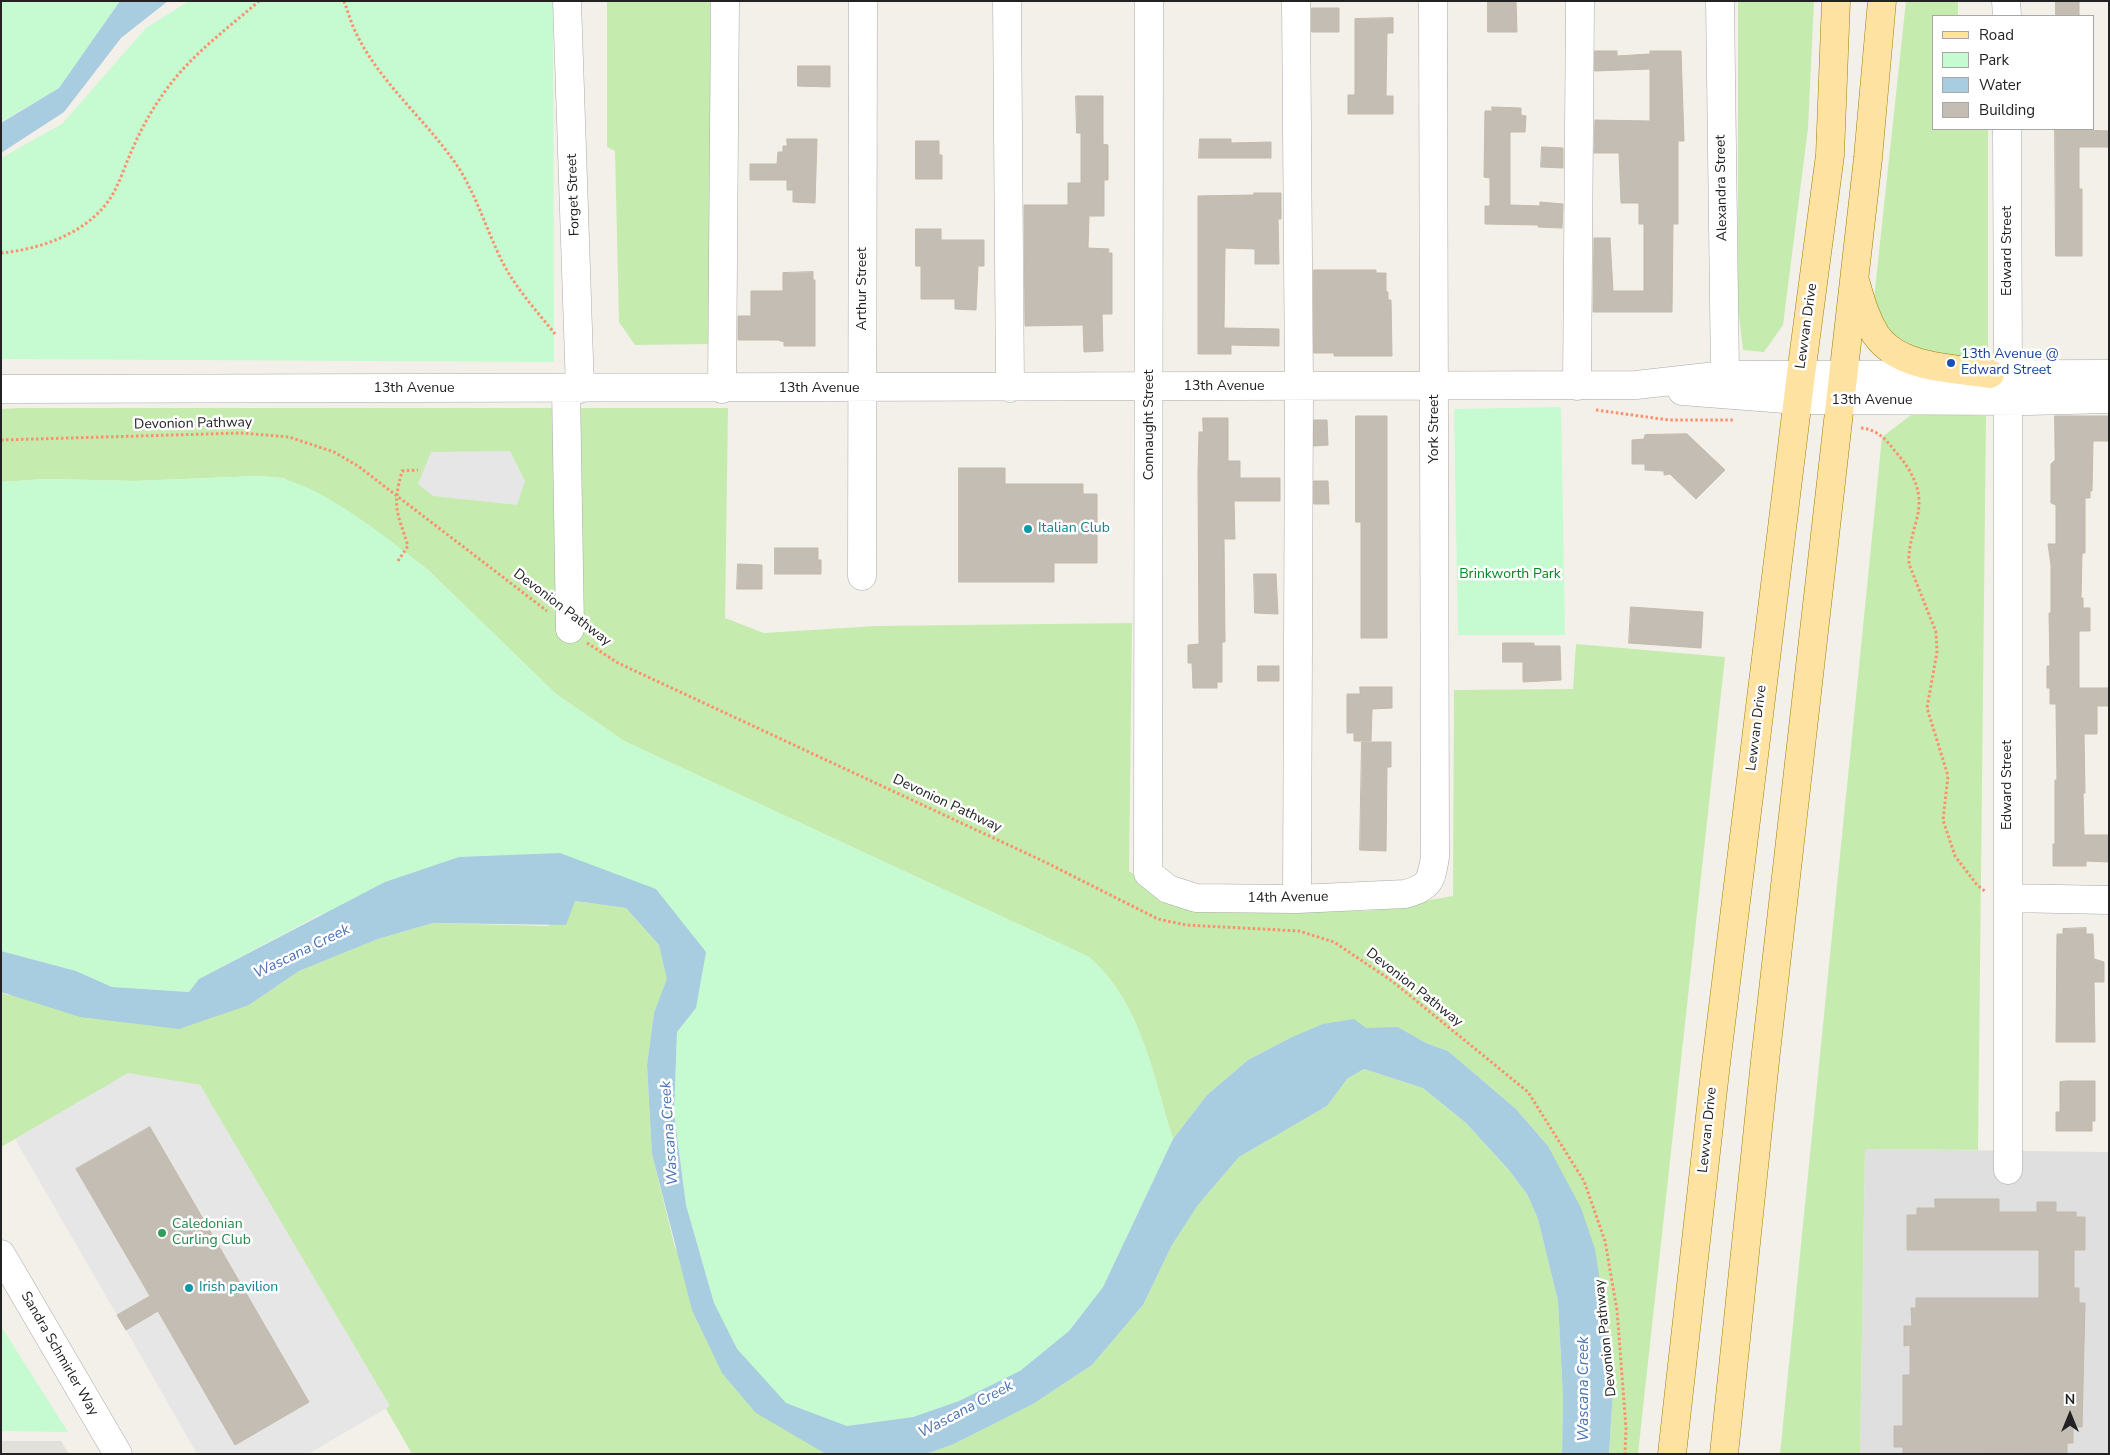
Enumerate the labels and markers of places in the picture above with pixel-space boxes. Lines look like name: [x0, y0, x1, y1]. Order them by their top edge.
place label: 13th Avenue @ Edward Street: [1961, 347, 2059, 380]
marker: 13th Avenue @ Edward Street: [1945, 357, 1957, 369]
place label: Italian Club: [1038, 521, 1110, 537]
marker: Italian Club: [1022, 523, 1034, 535]
place label: Caledonian Curling Club: [172, 1217, 251, 1250]
marker: Caledonian Curling Club: [156, 1227, 168, 1239]
place label: Irish pavilion: [199, 1280, 278, 1296]
marker: Irish pavilion: [183, 1282, 195, 1294]

